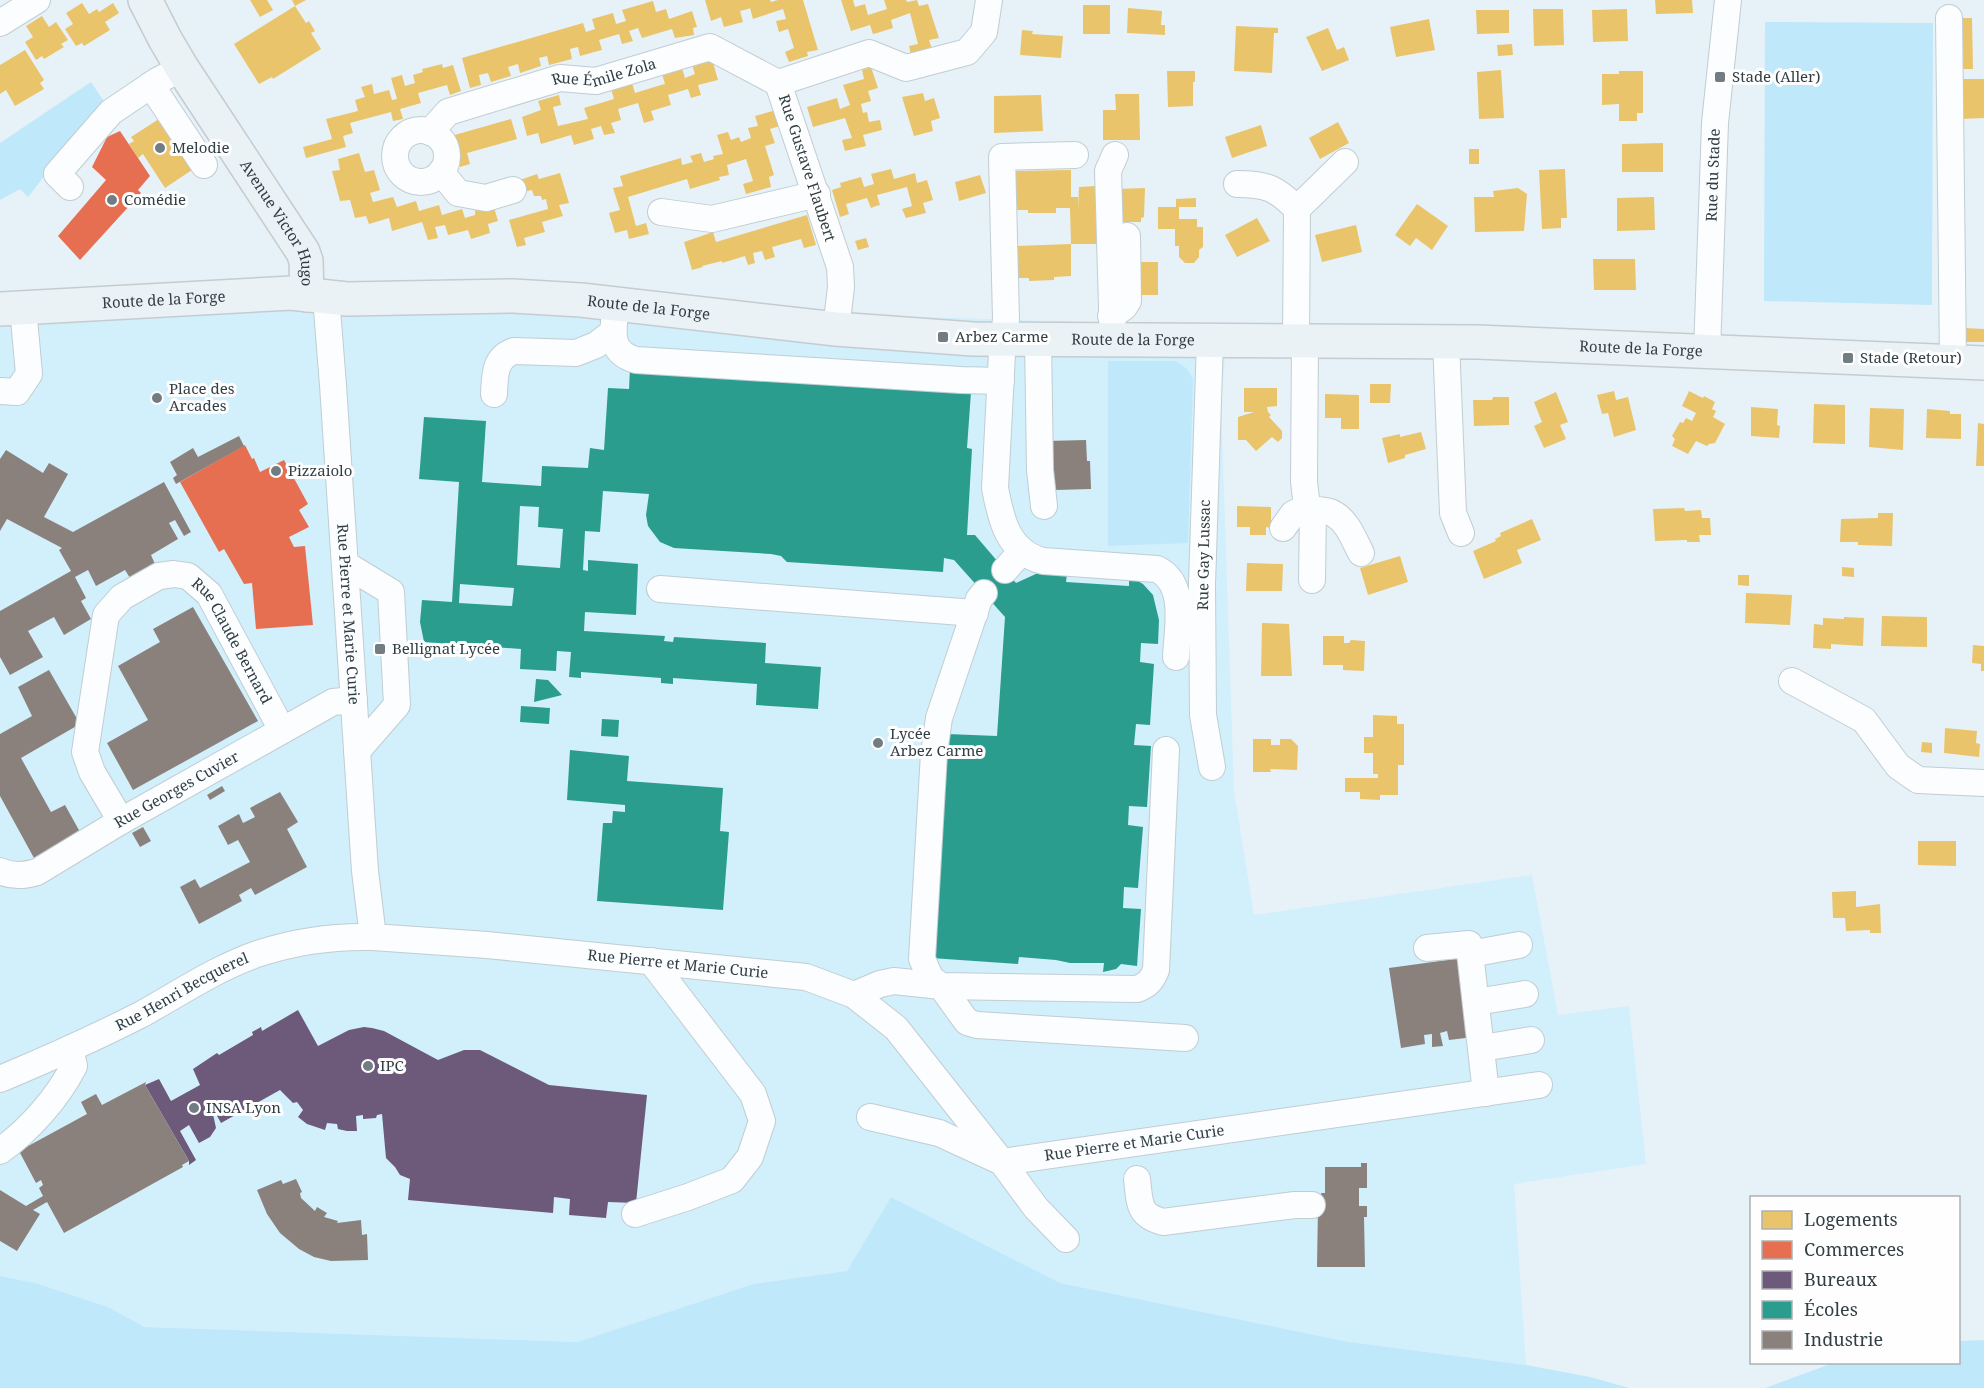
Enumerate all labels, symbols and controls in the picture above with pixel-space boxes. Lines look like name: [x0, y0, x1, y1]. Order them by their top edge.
street label: Rue Émile Zola: [549, 53, 658, 91]
place label: Stade (Aller): [1732, 66, 1820, 86]
marker: Stade (Aller): [1713, 70, 1727, 84]
street label: Rue Gustave Flaubert: [775, 92, 841, 244]
street label: Rue du Stade: [1701, 128, 1724, 222]
place label: Melodie: [172, 137, 229, 157]
marker: Melodie: [153, 141, 167, 155]
street label: Avenue Victor Hugo: [236, 156, 318, 287]
place label: Comédie: [124, 189, 186, 209]
marker: Comédie: [105, 193, 119, 207]
street label: Route de la Forge: [101, 286, 226, 312]
street label: Route de la Forge: [586, 290, 711, 324]
place label: Arbez Carme: [955, 326, 1048, 346]
street label: Route de la Forge: [1071, 329, 1195, 349]
marker: Arbez Carme: [936, 330, 950, 344]
street label: Route de la Forge: [1579, 335, 1703, 360]
place label: Stade (Retour): [1860, 347, 1962, 367]
marker: Stade (Retour): [1841, 351, 1855, 365]
place label: Place des Arcades: [169, 378, 235, 415]
marker: Place des Arcades: [150, 391, 164, 405]
place label: Pizzaiolo: [288, 460, 352, 480]
marker: Pizzaiolo: [269, 464, 283, 478]
street label: Rue Gay Lussac: [1192, 499, 1214, 611]
street label: Rue Pierre et Marie Curie: [333, 523, 365, 705]
street label: Rue Claude Bernard: [188, 573, 277, 707]
place label: Bellignat Lycée: [392, 638, 500, 658]
marker: Bellignat Lycée: [373, 642, 387, 656]
place label: Lycée Arbez Carme: [890, 723, 983, 760]
marker: Lycée Arbez Carme: [871, 736, 885, 750]
street label: Rue Georges Cuvier: [110, 746, 242, 832]
street label: Rue Pierre et Marie Curie: [587, 944, 769, 982]
street label: Rue Henri Becquerel: [112, 947, 251, 1035]
place label: IPC: [380, 1055, 404, 1075]
marker: IPC: [361, 1059, 375, 1073]
place label: INSA Lyon: [206, 1097, 281, 1117]
marker: INSA Lyon: [187, 1101, 201, 1115]
street label: Rue Pierre et Marie Curie: [1043, 1119, 1226, 1165]
legend: [1750, 1196, 1960, 1364]
text: Logements: [1804, 1207, 1898, 1231]
text: Commerces: [1804, 1237, 1904, 1261]
text: Bureaux: [1804, 1267, 1878, 1291]
text: Écoles: [1804, 1297, 1858, 1321]
text: Industrie: [1804, 1327, 1883, 1351]

